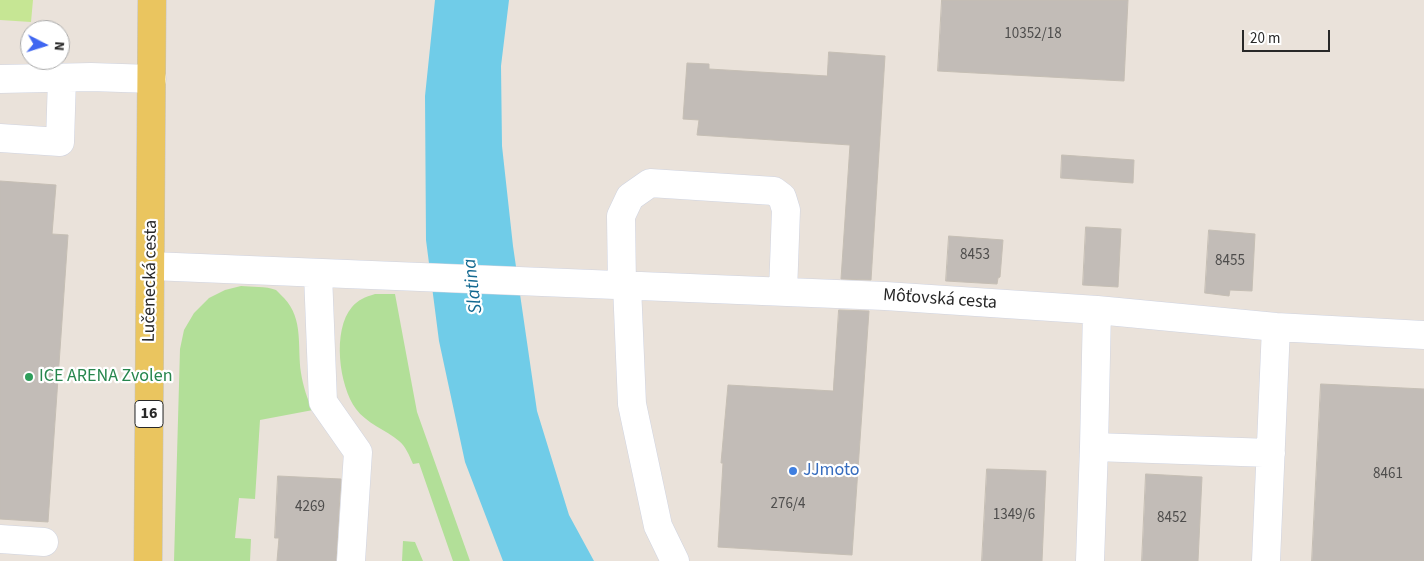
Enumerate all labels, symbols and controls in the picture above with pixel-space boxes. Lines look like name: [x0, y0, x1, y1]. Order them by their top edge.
north arrow: [20, 20, 70, 70]
scale bar: [1244, 20, 1332, 52]
house number: 10352/18: [1004, 26, 1062, 44]
text: 20 m: [1250, 28, 1280, 49]
text: N: [49, 41, 69, 52]
street label: Lučenecká cesta: [139, 220, 163, 342]
house number: 8453: [960, 247, 990, 265]
house number: 8455: [1215, 253, 1245, 271]
water label: Slatina: [459, 257, 489, 315]
street label: Môťovská cesta: [882, 285, 998, 315]
place label: ICE ARENA Zvolen: [39, 366, 172, 388]
marker: ICE ARENA Zvolen: [23, 371, 35, 383]
road number: 16: [135, 400, 163, 428]
place label: JJmoto: [803, 460, 859, 482]
marker: JJmoto: [787, 465, 799, 477]
house number: 8461: [1373, 466, 1403, 484]
house number: 276/4: [770, 496, 806, 514]
house number: 4269: [295, 499, 325, 517]
house number: 1349/6: [993, 507, 1035, 525]
house number: 8452: [1157, 510, 1187, 528]

